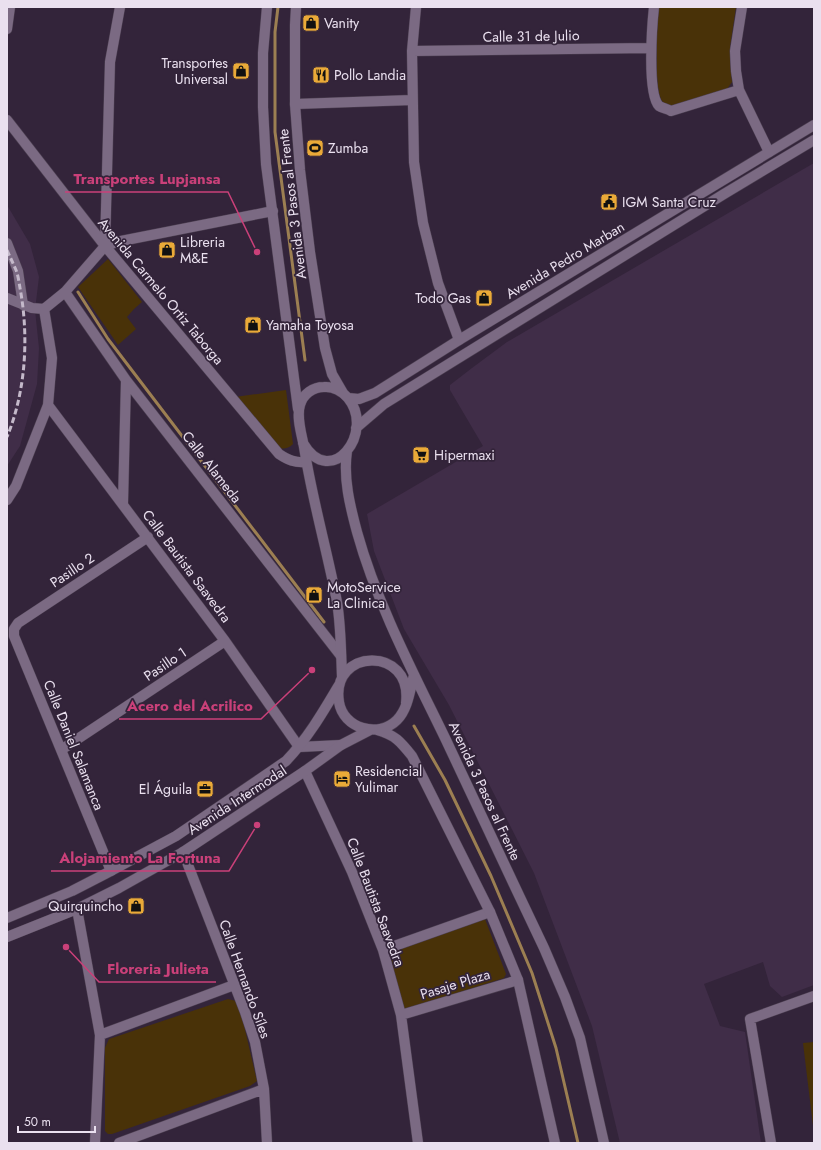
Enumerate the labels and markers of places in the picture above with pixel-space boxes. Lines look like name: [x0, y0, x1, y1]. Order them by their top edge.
shop icon: Vanity: [301, 13, 321, 33]
place label: Vanity: [324, 13, 360, 33]
place label: Transportes Universal: [161, 53, 228, 89]
shop icon: Transportes Universal: [231, 61, 251, 81]
restaurant icon: Pollo Landia: [311, 65, 331, 85]
place label: Pollo Landia: [334, 65, 406, 85]
sports icon: Zumba: [305, 138, 325, 158]
place label: Zumba: [328, 138, 368, 158]
callout: Transportes Lupjansa: [65, 165, 228, 192]
public building icon: IGM Santa Cruz: [599, 192, 619, 212]
place label: IGM Santa Cruz: [622, 192, 717, 212]
place label: Libreria M&E: [180, 232, 225, 268]
shop icon: Libreria M&E: [157, 240, 177, 260]
place label: Todo Gas: [415, 288, 471, 308]
shop icon: Todo Gas: [474, 288, 494, 308]
shop icon: Yamaha Toyosa: [243, 315, 263, 335]
place label: Yamaha Toyosa: [266, 315, 354, 335]
supermarket icon: Hipermaxi: [411, 445, 431, 465]
place label: Hipermaxi: [434, 445, 495, 465]
place label: MotoService La Clinica: [327, 577, 401, 613]
shop icon: MotoService La Clinica: [304, 585, 324, 605]
callout: Acero del Acrilico: [119, 692, 261, 719]
place label: Residencial Yulimar: [355, 761, 422, 797]
hotel icon: Residencial Yulimar: [332, 769, 352, 789]
place label: El Águila: [139, 779, 192, 799]
office icon: El Águila: [195, 779, 215, 799]
callout: Alojamiento La Fortuna: [51, 844, 229, 871]
place label: Quirquincho: [48, 896, 123, 916]
shop icon: Quirquincho: [126, 896, 146, 916]
callout: Floreria Julieta: [99, 955, 216, 982]

